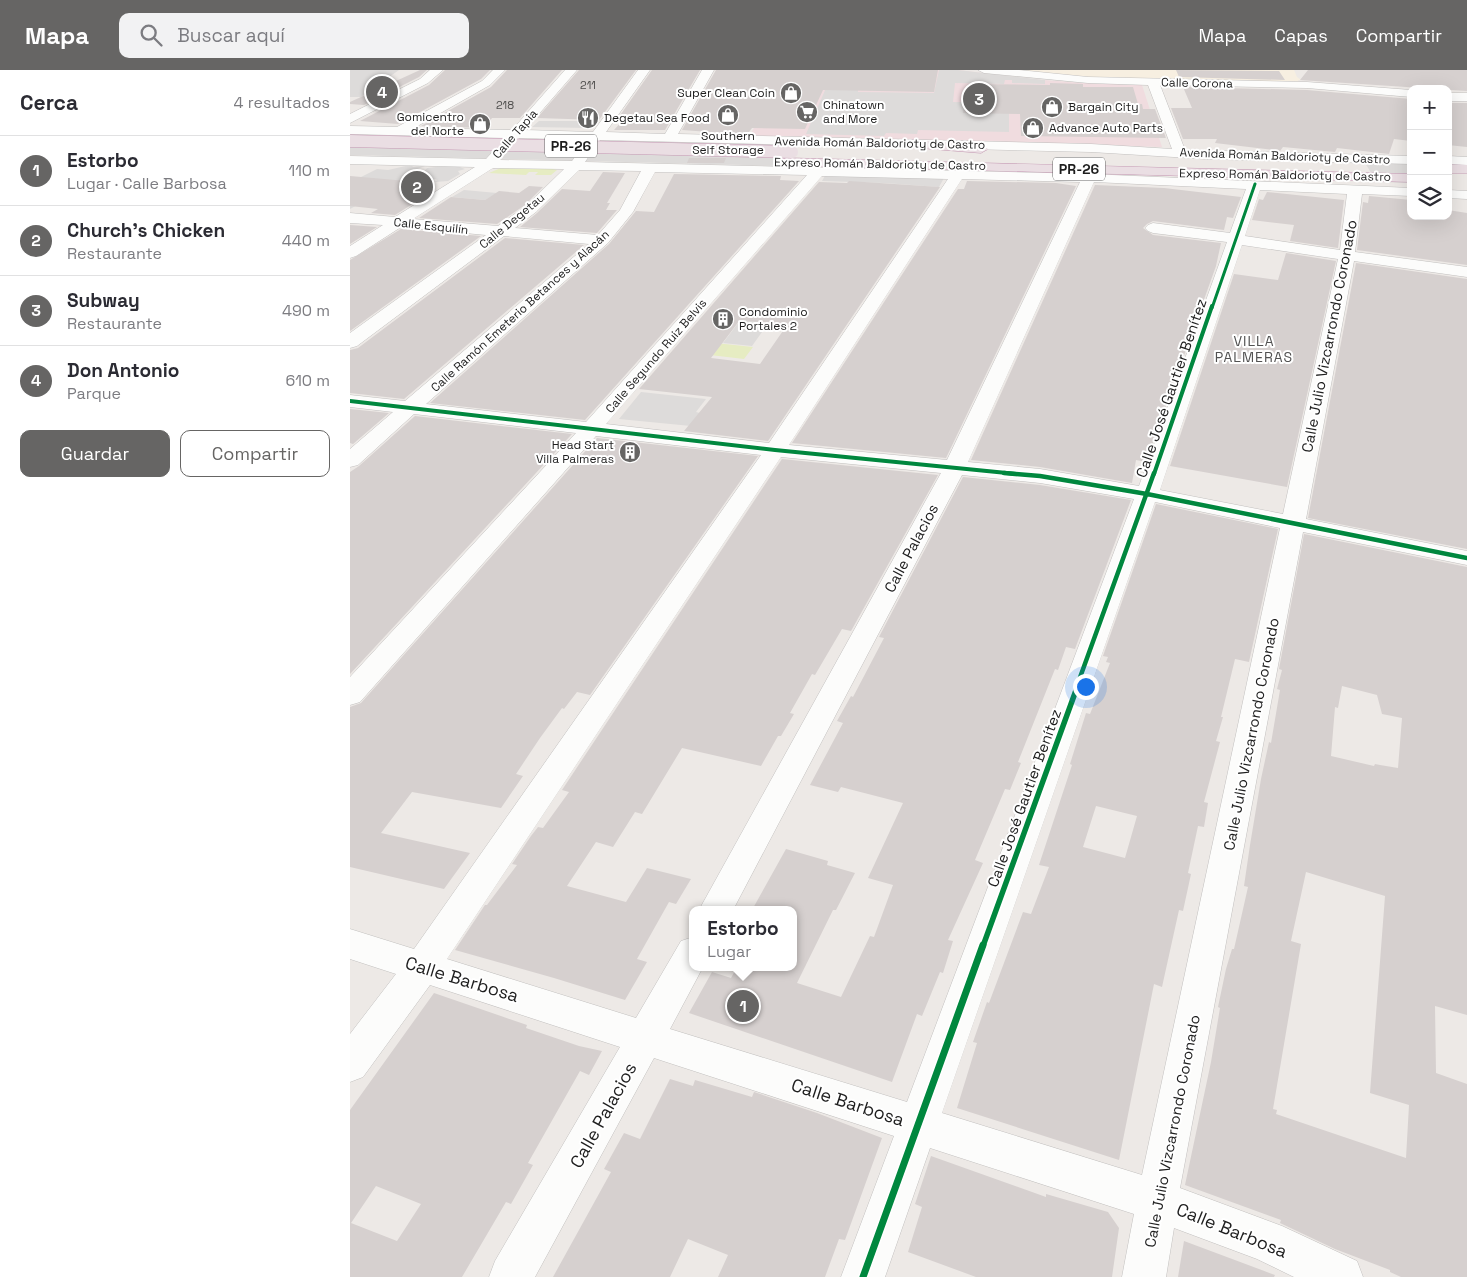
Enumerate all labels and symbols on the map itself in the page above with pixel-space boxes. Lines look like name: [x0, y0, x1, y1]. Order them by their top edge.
pin: 4: [366, 73, 398, 111]
street label: Calle Corona: [1161, 74, 1233, 92]
house number: 211: [580, 78, 596, 92]
pin: 3: [963, 80, 995, 118]
shop icon: Super Clean Coin: [779, 81, 803, 105]
place label: Super Clean Coin: [677, 85, 775, 101]
shop icon: Bargain City: [1040, 95, 1064, 119]
place label: Chinatown and More: [823, 97, 884, 127]
house number: 218: [496, 98, 514, 112]
place label: Bargain City: [1068, 99, 1139, 115]
supermarket icon: Chinatown and More: [795, 100, 819, 124]
shop icon: Southern Self Storage: [716, 103, 740, 127]
street label: Calle Tapia: [489, 106, 541, 162]
restaurant icon: Degetau Sea Food: [576, 106, 600, 130]
place label: Gomicentro del Norte: [397, 109, 464, 139]
place label: Degetau Sea Food: [604, 110, 710, 126]
shop icon: Gomicentro del Norte: [468, 112, 492, 136]
shop icon: Advance Auto Parts: [1021, 116, 1045, 140]
place label: Advance Auto Parts: [1049, 120, 1163, 136]
place label: Southern Self Storage: [692, 128, 764, 158]
street label: Avenida Román Baldorioty de Castro: [775, 133, 985, 153]
road number: PR-26: [545, 134, 597, 158]
street label: Avenida Román Baldorioty de Castro: [1179, 144, 1391, 168]
street label: Expreso Román Baldorioty de Castro: [774, 154, 986, 174]
road number: PR-26: [1053, 158, 1105, 180]
street label: Expreso Román Baldorioty de Castro: [1179, 165, 1391, 185]
pin: 2: [401, 168, 433, 206]
street label: Calle Degetau: [476, 190, 548, 252]
street label: Calle Esquilín: [393, 214, 469, 238]
street label: Calle Julio Vizcarrondo Coronado: [1297, 218, 1361, 454]
street label: Calle Ramón Emeterio Betances y Alacán: [427, 226, 613, 396]
street label: Calle Segundo Ruiz Belvis: [602, 295, 710, 417]
street label: Calle José Gautier Benítez: [1131, 296, 1211, 480]
place label: Condominio Portales 2: [739, 304, 808, 334]
building icon: Condominio Portales 2: [711, 307, 735, 331]
district label: VILLA PALMERAS: [1215, 332, 1293, 366]
place label: Head Start Villa Palmeras: [536, 437, 614, 467]
building icon: Head Start Villa Palmeras: [618, 440, 642, 464]
street label: Calle Palacios: [880, 500, 942, 596]
street label: Calle Julio Vizcarrondo Coronado: [1219, 616, 1283, 852]
your location: [1073, 674, 1099, 700]
street label: Calle José Gautier Benítez: [983, 706, 1065, 890]
street label: Calle Barbosa: [402, 951, 522, 1007]
pin: 1: [727, 987, 759, 1025]
street label: Calle Julio Vizcarrondo Coronado: [1140, 1013, 1204, 1249]
street label: Calle Palacios: [565, 1058, 641, 1172]
street label: Calle Barbosa: [789, 1073, 907, 1131]
street label: Calle Barbosa: [1173, 1197, 1291, 1263]

